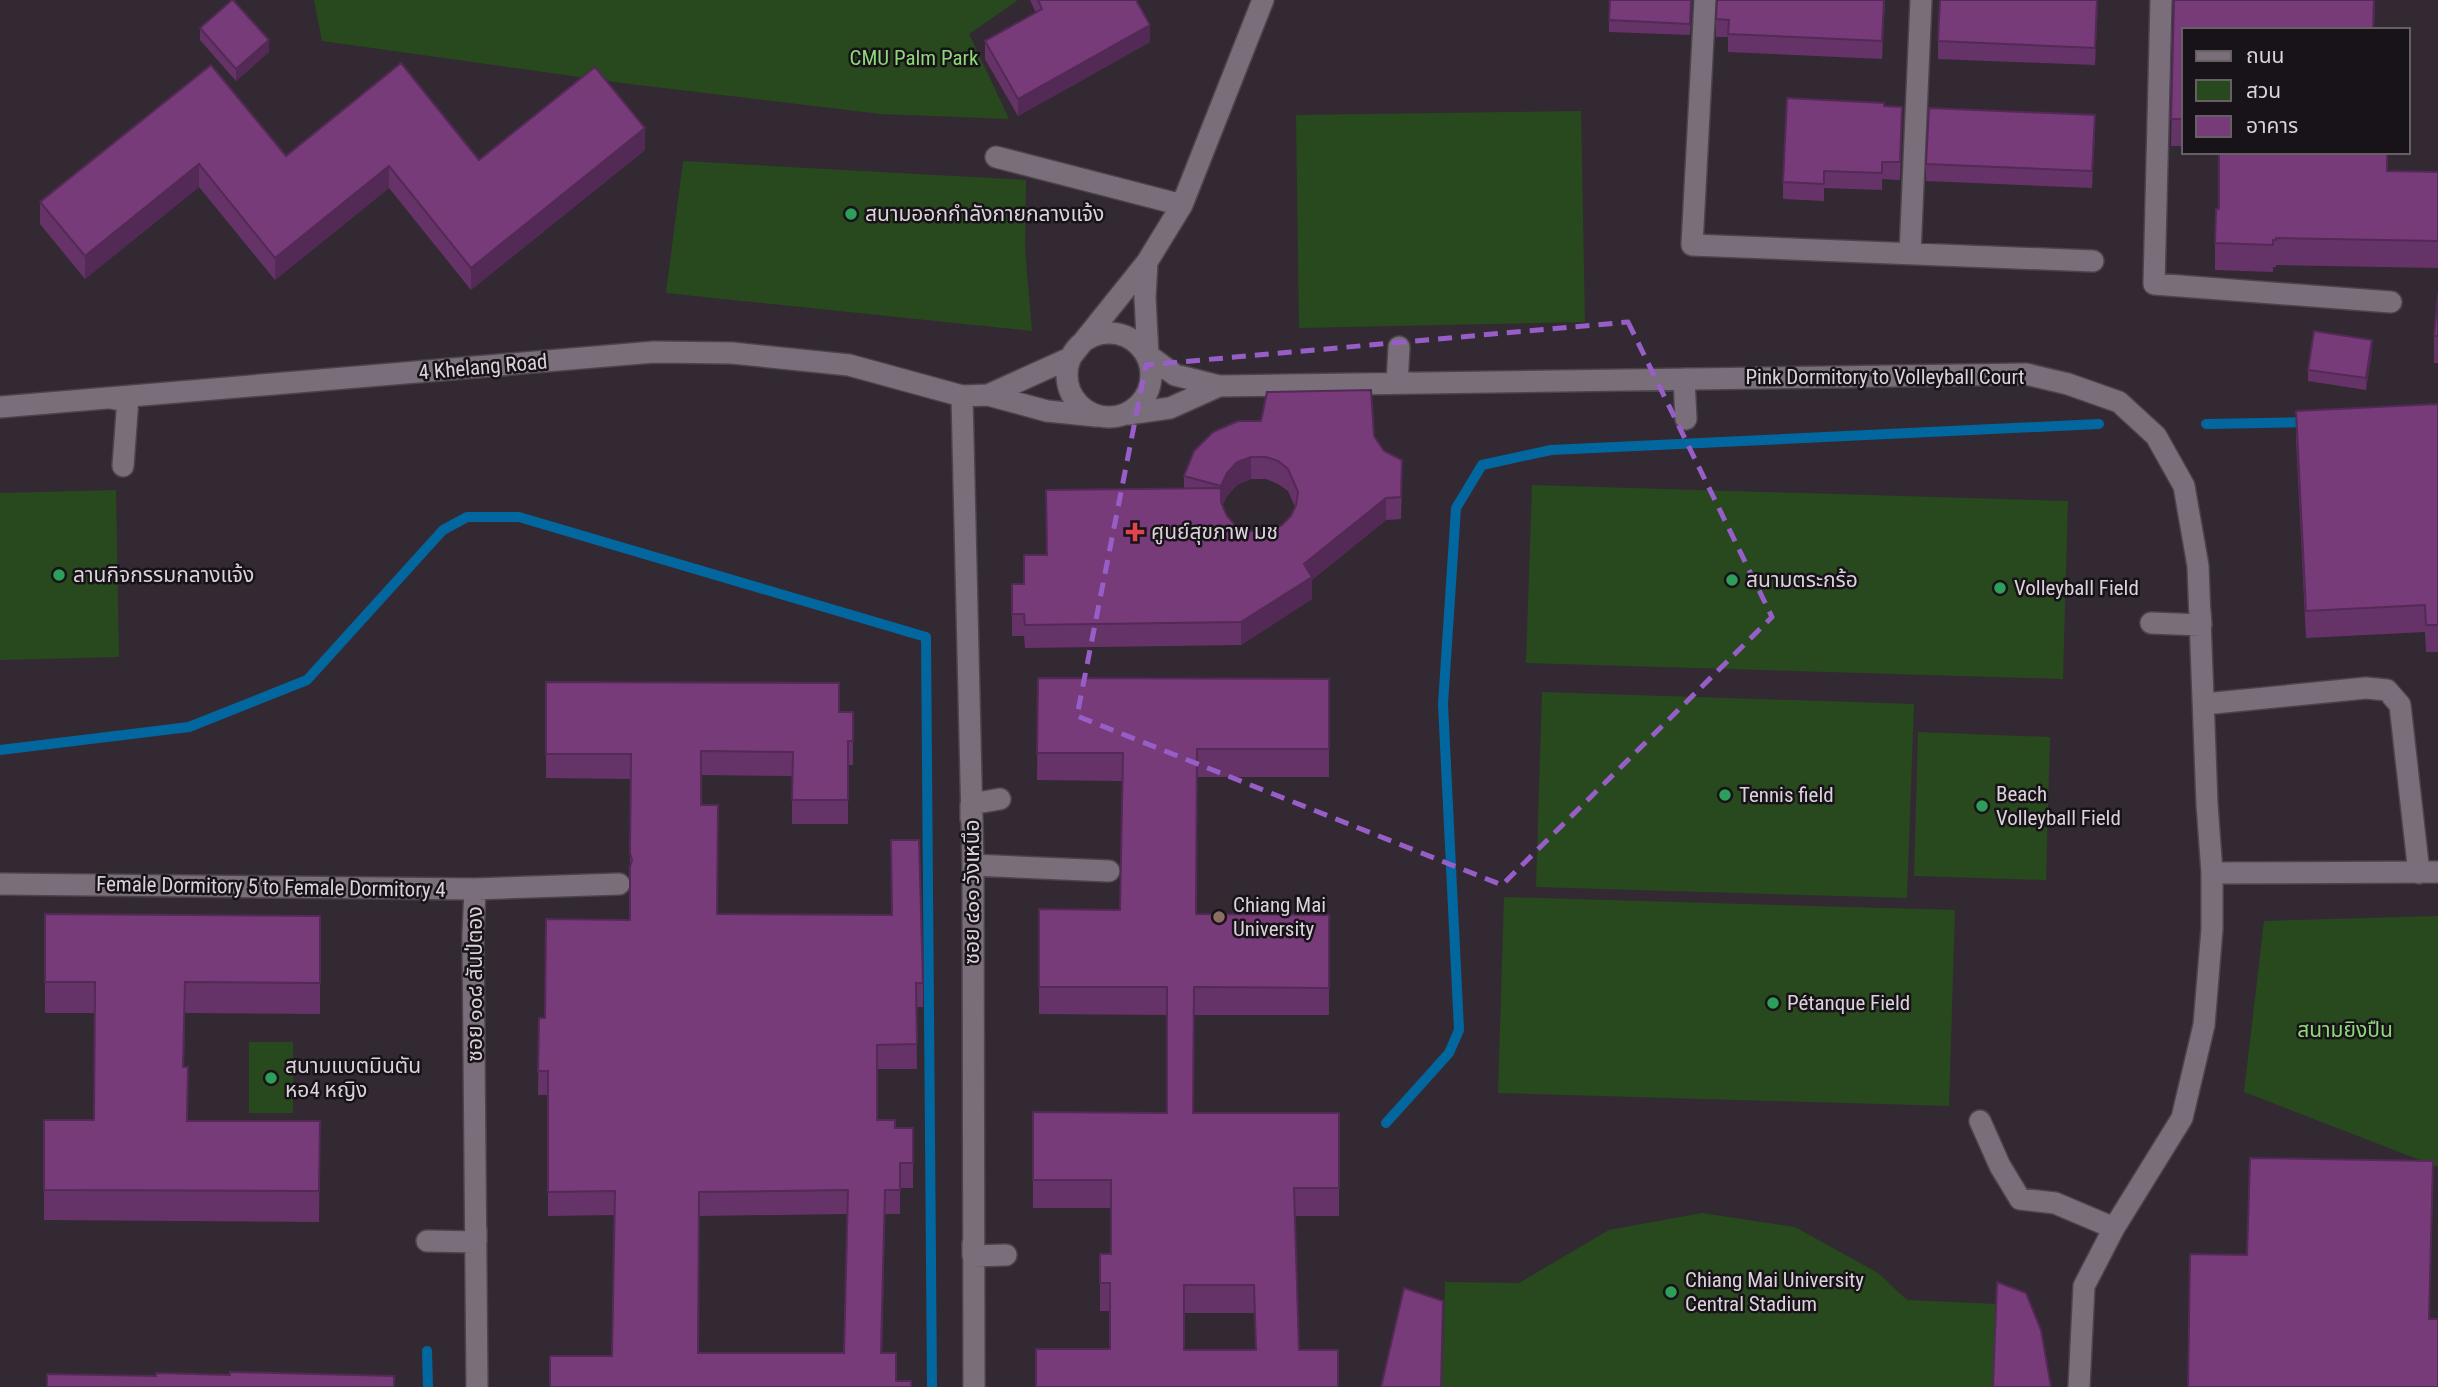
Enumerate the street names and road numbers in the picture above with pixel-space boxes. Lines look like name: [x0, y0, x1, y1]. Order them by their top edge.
street label: 4 Khelang Road: [418, 349, 548, 385]
street label: Pink Dormitory to Volleyball Court: [1745, 365, 2025, 389]
street label: ซอย ๔๐๑ วังเหนึอ: [960, 819, 984, 965]
street label: Female Dormitory 5 to Female Dormitory 4: [96, 872, 446, 902]
street label: ซอย ๑๐๘ สันป่ตอง: [463, 906, 487, 1062]

